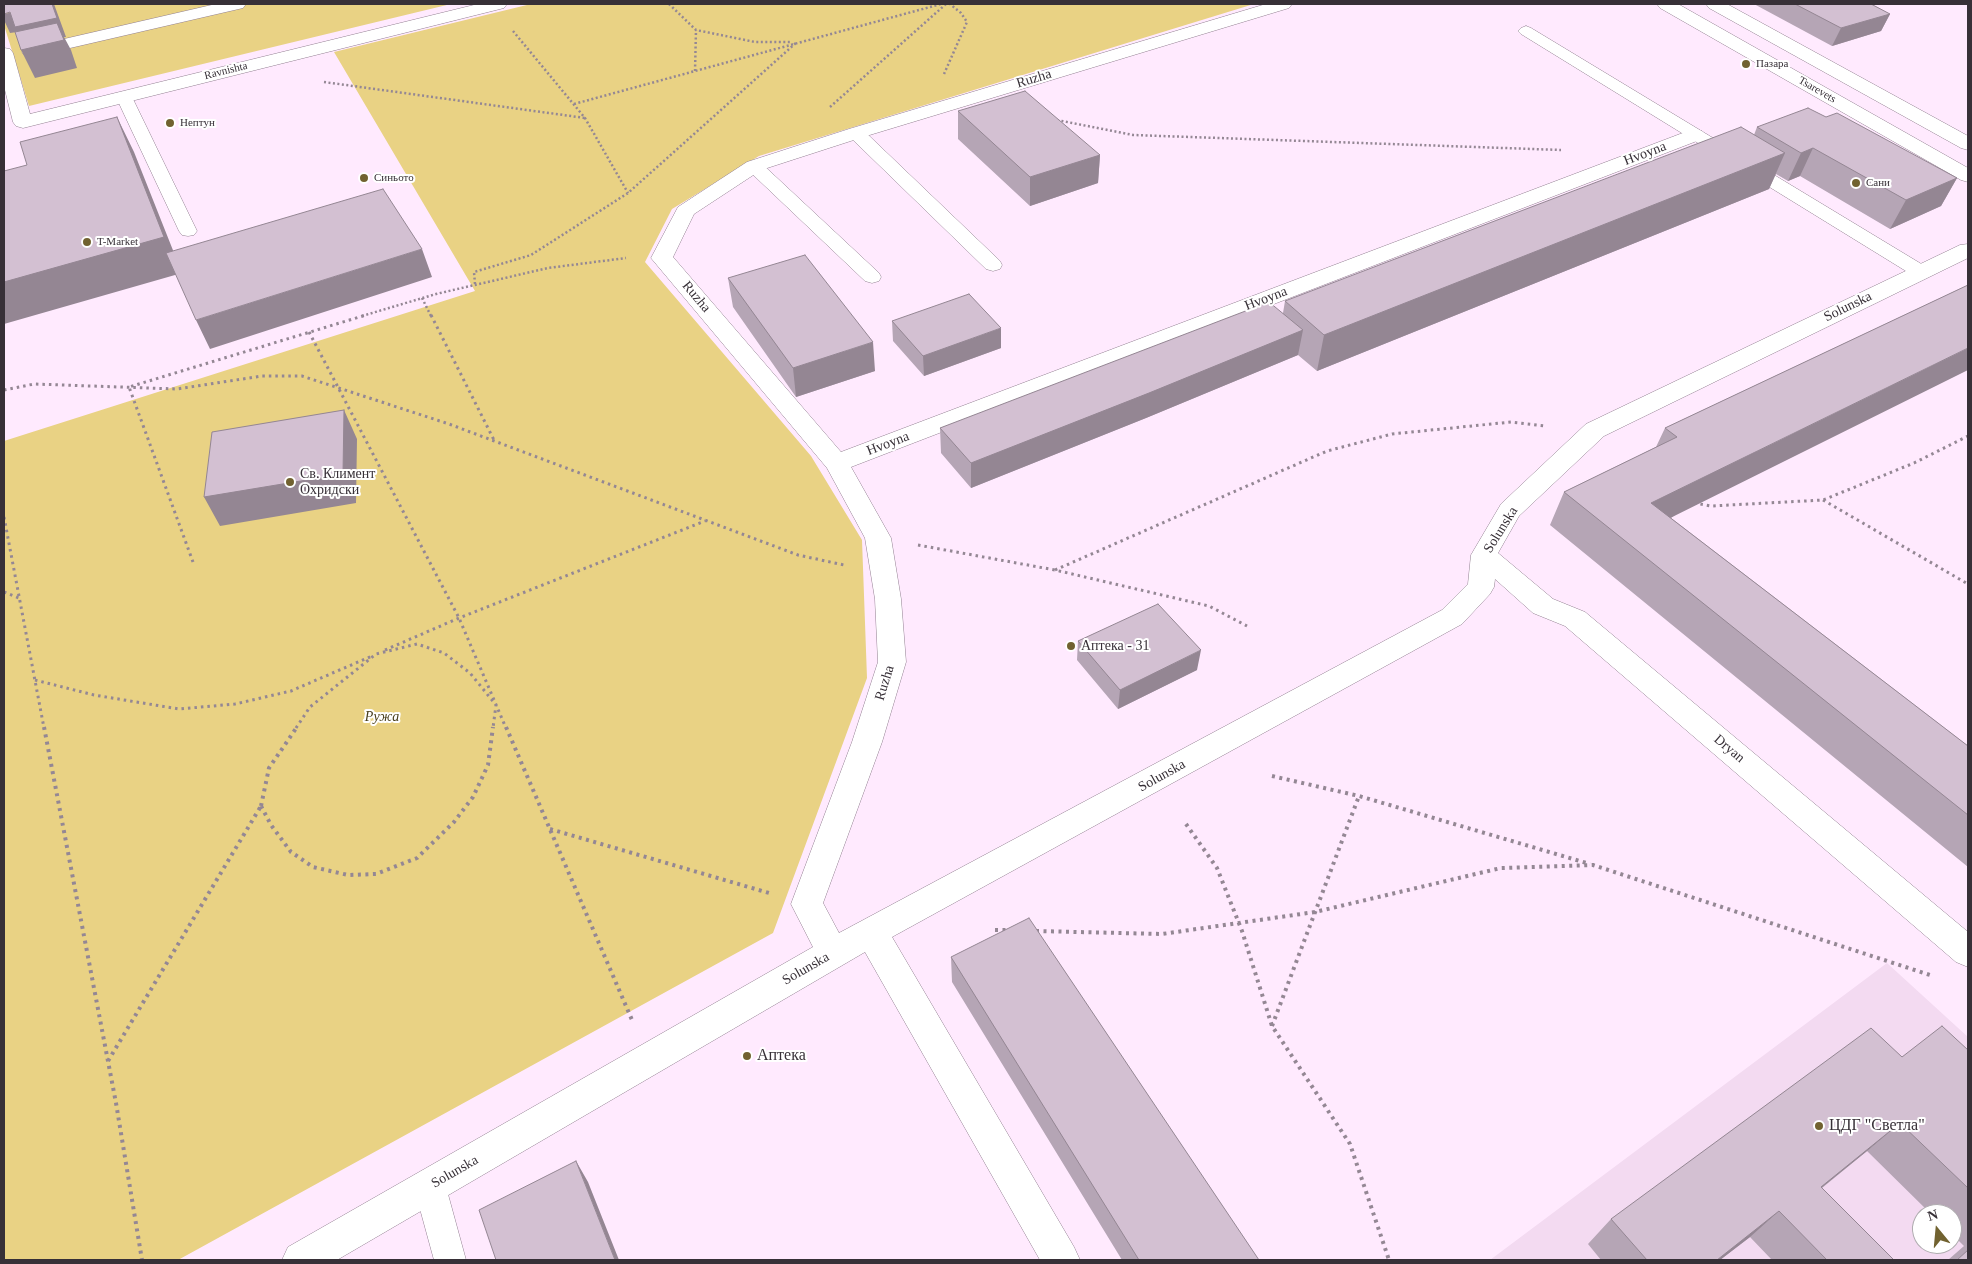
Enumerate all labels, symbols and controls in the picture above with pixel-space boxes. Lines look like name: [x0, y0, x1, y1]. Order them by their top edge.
place label: Пазара: [1756, 57, 1788, 71]
marker: Пазара: [1740, 58, 1752, 70]
street label: Ravnishta: [203, 59, 249, 83]
street label: Ruzha: [1014, 66, 1054, 92]
street label: Tsarevets: [1796, 74, 1838, 106]
place label: Нептун: [180, 116, 215, 130]
marker: Нептун: [164, 117, 176, 129]
street label: Hvoyna: [1621, 138, 1669, 170]
place label: Синьото: [374, 171, 414, 185]
marker: Синьото: [358, 172, 370, 184]
place label: Сани: [1866, 176, 1890, 190]
marker: Сани: [1850, 177, 1862, 189]
place label: T-Market: [97, 235, 138, 249]
marker: T-Market: [81, 236, 93, 248]
street label: Ruzha: [678, 278, 714, 316]
street label: Hvoyna: [1242, 283, 1290, 315]
street label: Solunska: [1821, 288, 1875, 326]
street label: Hvoyna: [864, 428, 912, 460]
place label: Св. Климент Охридски: [300, 466, 375, 498]
marker: Св. Климент Охридски: [284, 476, 296, 488]
street label: Solunska: [1480, 504, 1522, 556]
place label: Аптека - 31: [1081, 638, 1149, 654]
marker: Аптека - 31: [1065, 640, 1077, 652]
street label: Ruzha: [872, 663, 898, 703]
park label: Ружа: [365, 709, 399, 725]
street label: Dryan: [1710, 731, 1748, 767]
street label: Solunska: [1135, 756, 1189, 796]
street label: Solunska: [780, 949, 832, 989]
place label: Аптека: [757, 1046, 806, 1066]
marker: Аптека: [741, 1050, 753, 1062]
place label: ЦДГ "Светла": [1829, 1116, 1925, 1136]
marker: ЦДГ "Светла": [1813, 1120, 1825, 1132]
street label: Solunska: [429, 1152, 481, 1192]
north arrow: [1912, 1204, 1962, 1254]
text: N: [1926, 1206, 1940, 1224]

